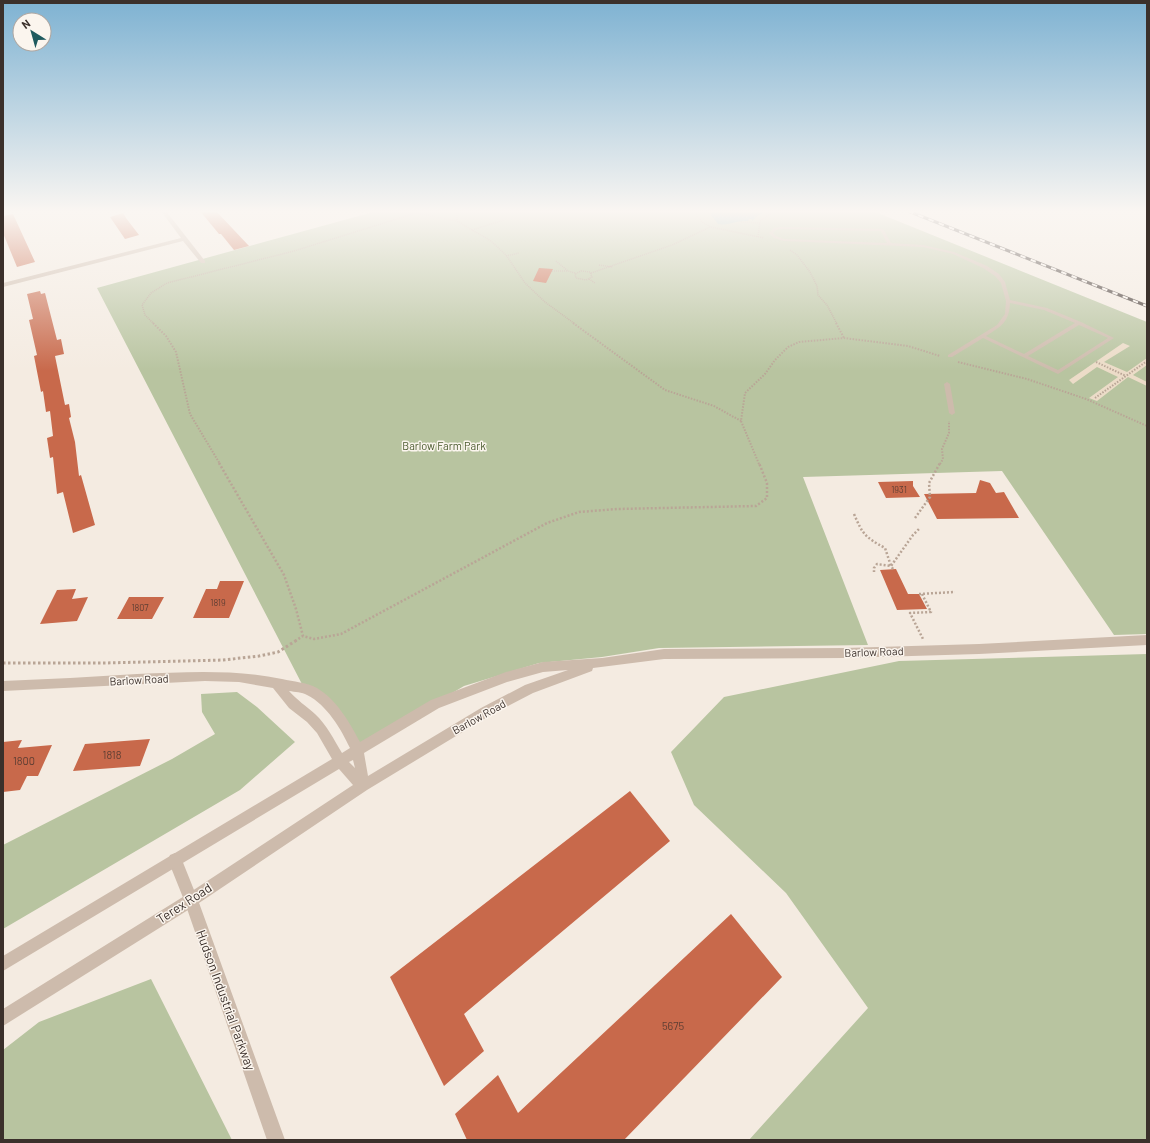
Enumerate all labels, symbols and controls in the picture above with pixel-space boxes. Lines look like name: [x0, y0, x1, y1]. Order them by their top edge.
north arrow: [12, 12, 52, 52]
text: N: [19, 16, 33, 31]
park label: Barlow Farm Park: [402, 439, 486, 452]
house number: 1931: [891, 484, 907, 495]
house number: 1819: [210, 597, 226, 608]
house number: 1807: [131, 602, 149, 613]
street label: Barlow Road: [844, 644, 904, 659]
street label: Barlow Road: [109, 671, 169, 688]
street label: Barlow Road: [450, 697, 508, 737]
house number: 1818: [103, 748, 122, 761]
house number: 1800: [13, 754, 35, 767]
street label: Terex Road: [153, 879, 215, 927]
street label: Hudson Industrial Parkway: [193, 928, 259, 1072]
house number: 5675: [662, 1019, 684, 1032]

